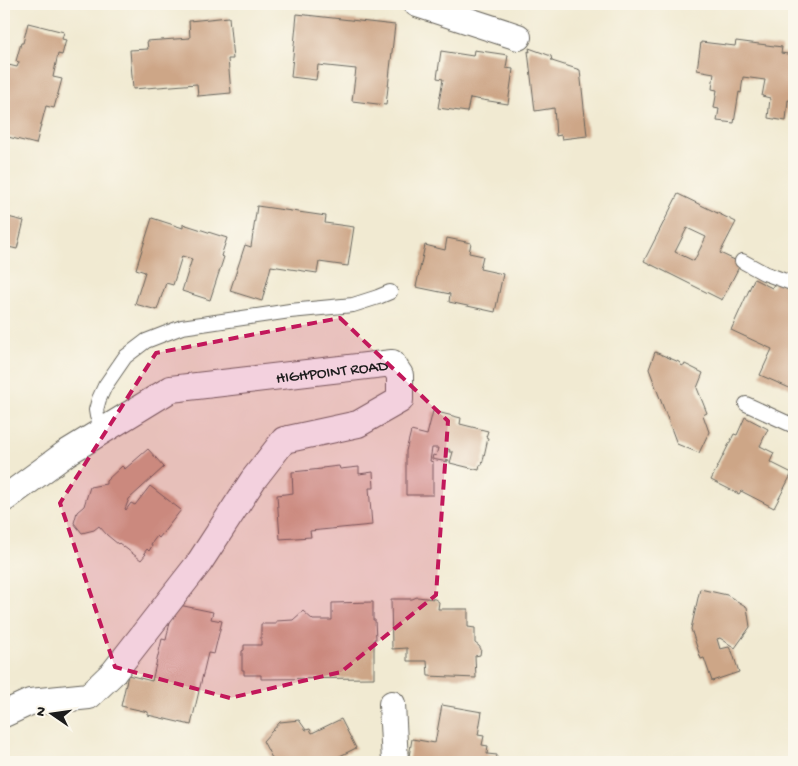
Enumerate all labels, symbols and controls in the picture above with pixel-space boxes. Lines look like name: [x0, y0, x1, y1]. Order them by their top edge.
street label: HIGHPOINT ROAD: [275, 357, 390, 390]
north arrow: [28, 688, 78, 738]
text: N: [32, 705, 51, 718]

